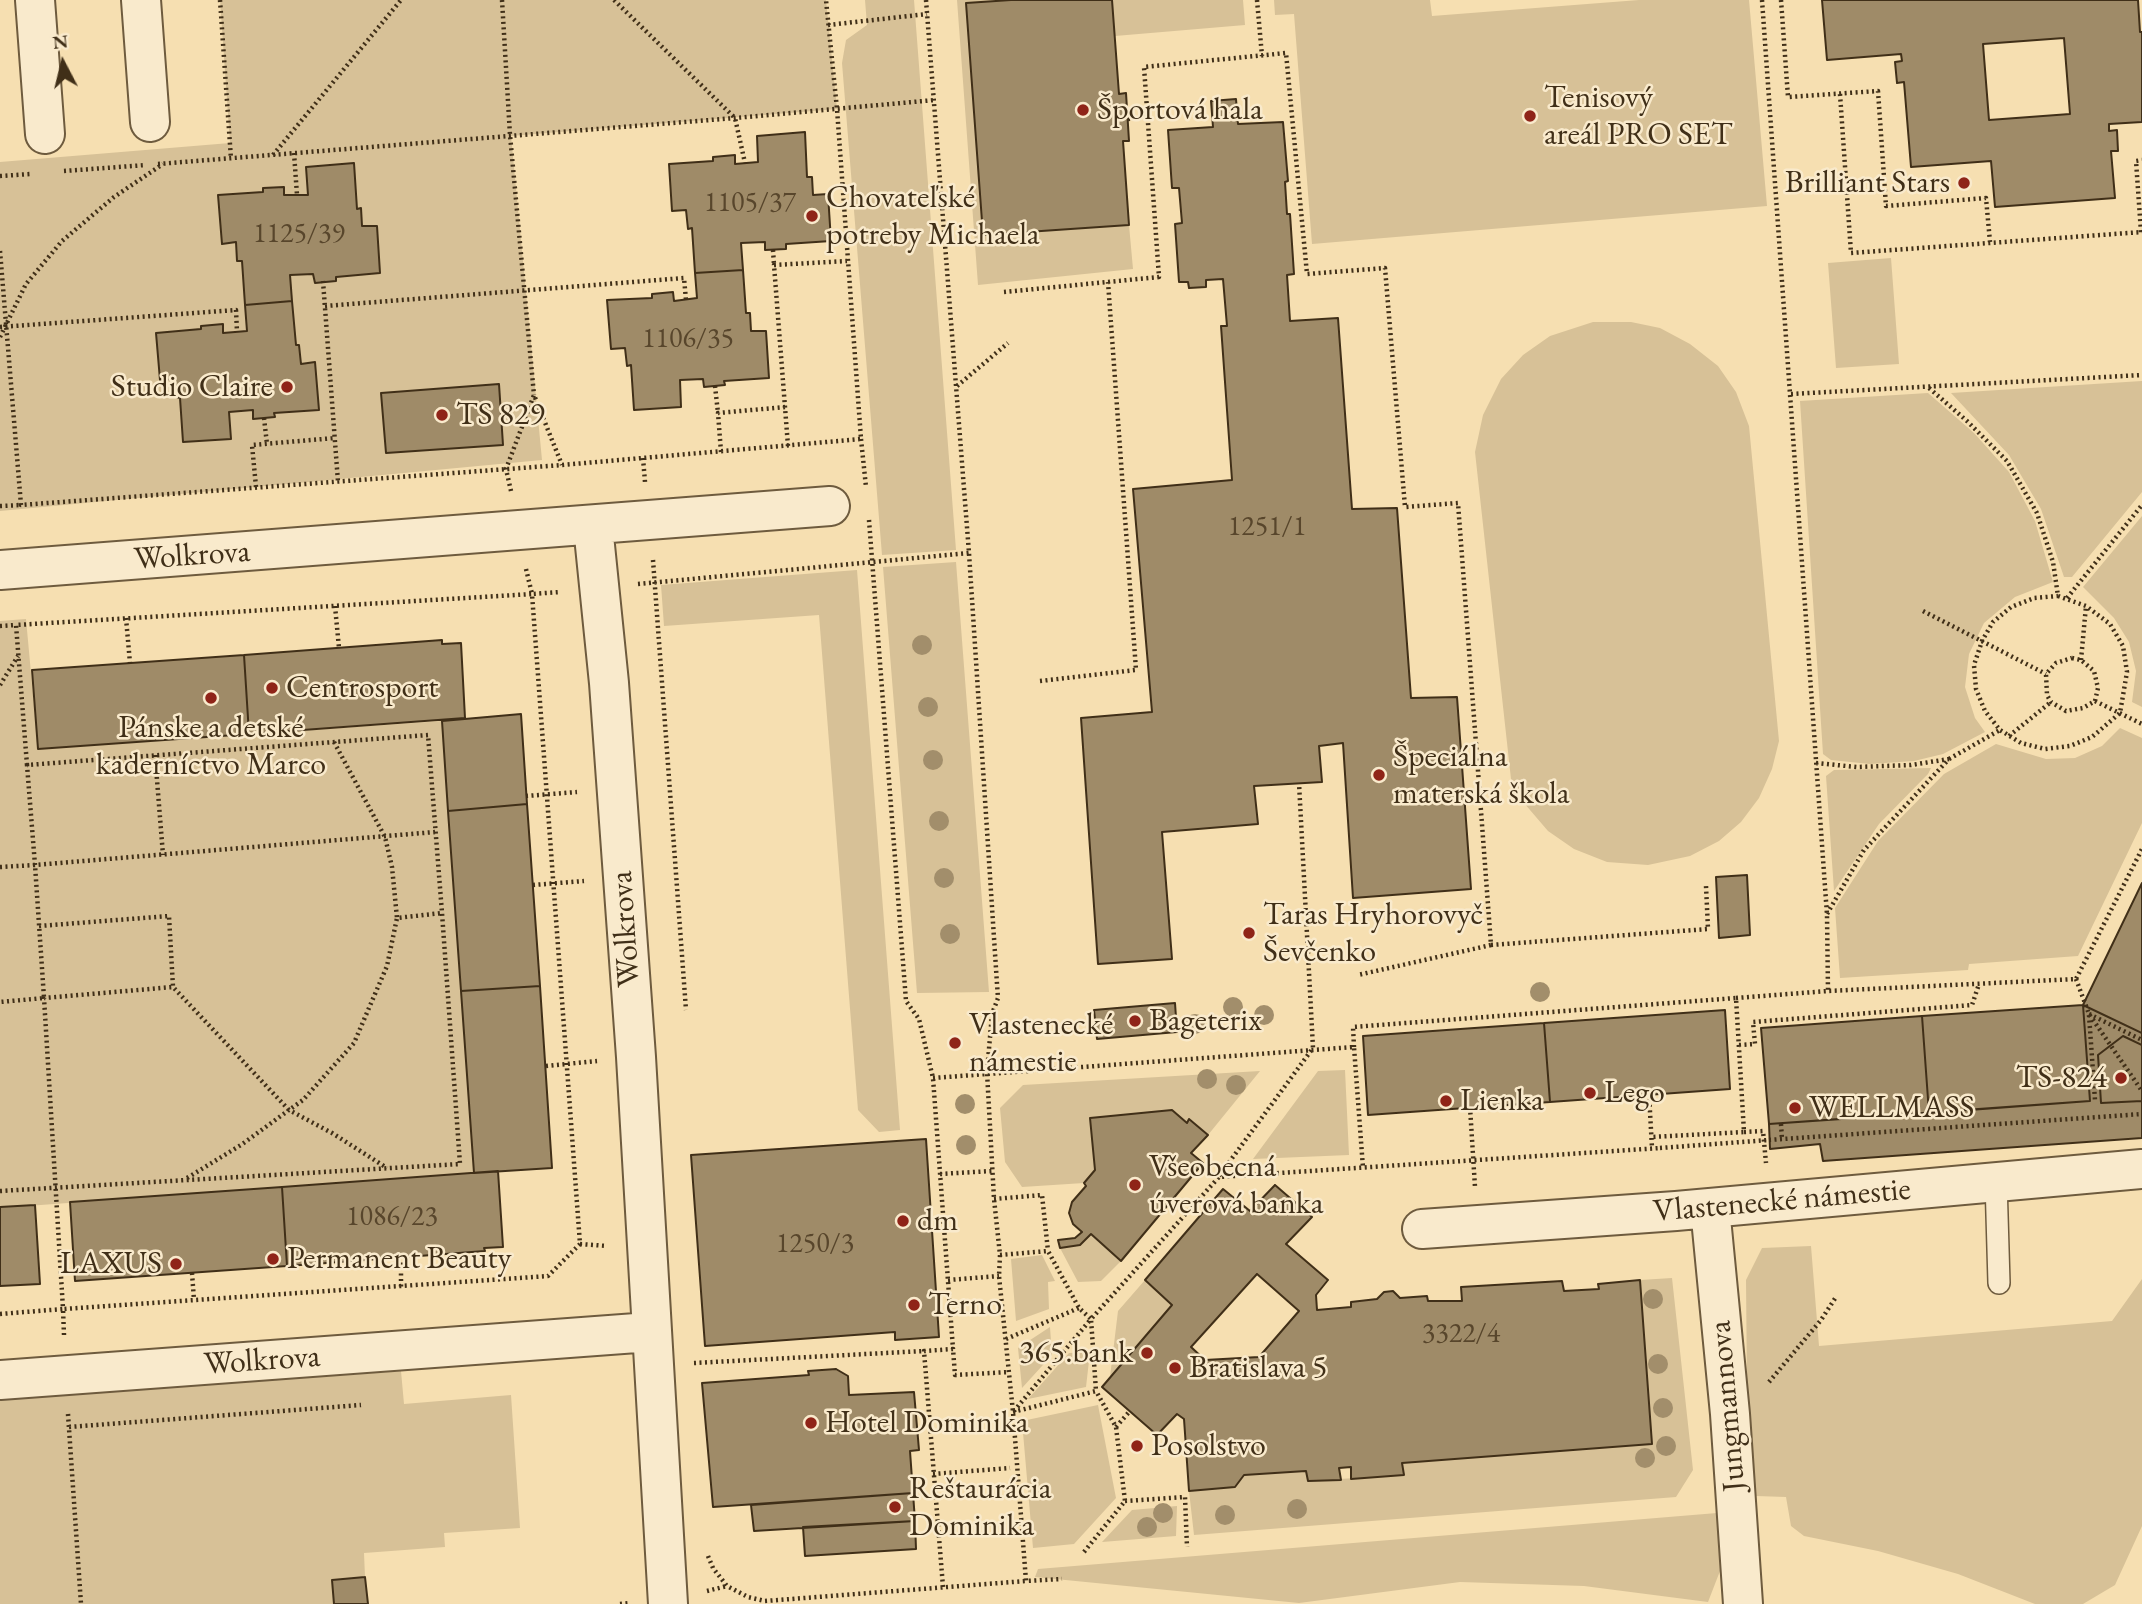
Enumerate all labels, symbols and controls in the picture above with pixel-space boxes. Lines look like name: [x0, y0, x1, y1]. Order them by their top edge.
north arrow: [28, 28, 98, 98]
text: N: [51, 28, 70, 55]
place label: Tenisový areál PRO SET: [1544, 79, 1732, 154]
place label: Športová hala: [1097, 91, 1263, 129]
marker: Športová hala: [1075, 102, 1091, 118]
marker: Tenisový areál PRO SET: [1522, 108, 1538, 124]
place label: Brilliant Stars: [1785, 164, 1950, 202]
marker: Brilliant Stars: [1956, 175, 1972, 191]
place label: Chovateľské potreby Michaela: [826, 179, 1040, 254]
house number: 1105/37: [704, 186, 796, 220]
marker: Chovateľské potreby Michaela: [804, 208, 820, 224]
house number: 1125/39: [253, 217, 345, 251]
house number: 1106/35: [642, 322, 734, 356]
place label: Studio Claire: [111, 368, 273, 406]
marker: Studio Claire: [279, 379, 295, 395]
place label: TS 829: [456, 396, 545, 434]
marker: TS 829: [434, 407, 450, 423]
house number: 1251/1: [1228, 510, 1306, 544]
street label: Wolkrova: [133, 533, 251, 579]
place label: Centrosport: [286, 669, 438, 707]
marker: Centrosport: [264, 680, 280, 696]
marker: Pánske a detské kaderníctvo Marco: [203, 690, 219, 706]
place label: Pánske a detské kaderníctvo Marco: [96, 709, 326, 784]
place label: Špeciálna materská škola: [1393, 738, 1570, 813]
marker: Špeciálna materská škola: [1371, 767, 1387, 783]
street label: Wolkrova: [603, 870, 649, 988]
place label: Taras Hryhorovyč Ševčenko: [1263, 896, 1483, 971]
marker: Taras Hryhorovyč Ševčenko: [1241, 925, 1257, 941]
place label: Bageterix: [1149, 1002, 1262, 1040]
place label: Vlastenecké námestie: [969, 1006, 1113, 1081]
marker: Bageterix: [1127, 1013, 1143, 1029]
marker: Vlastenecké námestie: [947, 1035, 963, 1051]
place label: TS-824: [2016, 1059, 2107, 1097]
marker: TS-824: [2113, 1070, 2129, 1086]
place label: Lego: [1604, 1074, 1665, 1112]
place label: Lienka: [1460, 1082, 1544, 1120]
marker: Lego: [1582, 1085, 1598, 1101]
place label: WELLMASS: [1809, 1089, 1974, 1127]
marker: Lienka: [1438, 1093, 1454, 1109]
marker: WELLMASS: [1787, 1100, 1803, 1116]
place label: Všeobecná úverová banka: [1149, 1148, 1324, 1223]
street label: Vlastenecké námestie: [1652, 1171, 1912, 1231]
marker: Všeobecná úverová banka: [1127, 1177, 1143, 1193]
house number: 1086/23: [346, 1200, 438, 1234]
place label: dm: [917, 1202, 958, 1240]
marker: dm: [895, 1213, 911, 1229]
house number: 1250/3: [776, 1227, 854, 1261]
place label: Permanent Beauty: [287, 1240, 512, 1278]
place label: LAXUS: [60, 1245, 162, 1283]
marker: Permanent Beauty: [265, 1251, 281, 1267]
marker: LAXUS: [168, 1256, 184, 1272]
place label: Terno: [928, 1286, 1002, 1324]
marker: Terno: [906, 1297, 922, 1313]
house number: 3322/4: [1422, 1317, 1500, 1351]
street label: Jungmannova: [1701, 1319, 1755, 1493]
place label: 365.bank: [1019, 1334, 1133, 1372]
street label: Wolkrova: [203, 1338, 321, 1384]
marker: 365.bank: [1139, 1345, 1155, 1361]
place label: Bratislava 5: [1189, 1349, 1327, 1387]
marker: Bratislava 5: [1167, 1360, 1183, 1376]
place label: Hotel Dominika: [825, 1404, 1029, 1442]
marker: Hotel Dominika: [803, 1415, 819, 1431]
place label: Posolstvo: [1151, 1427, 1266, 1465]
marker: Posolstvo: [1129, 1438, 1145, 1454]
place label: Reštaurácia Dominika: [909, 1470, 1051, 1545]
marker: Reštaurácia Dominika: [887, 1499, 903, 1515]

